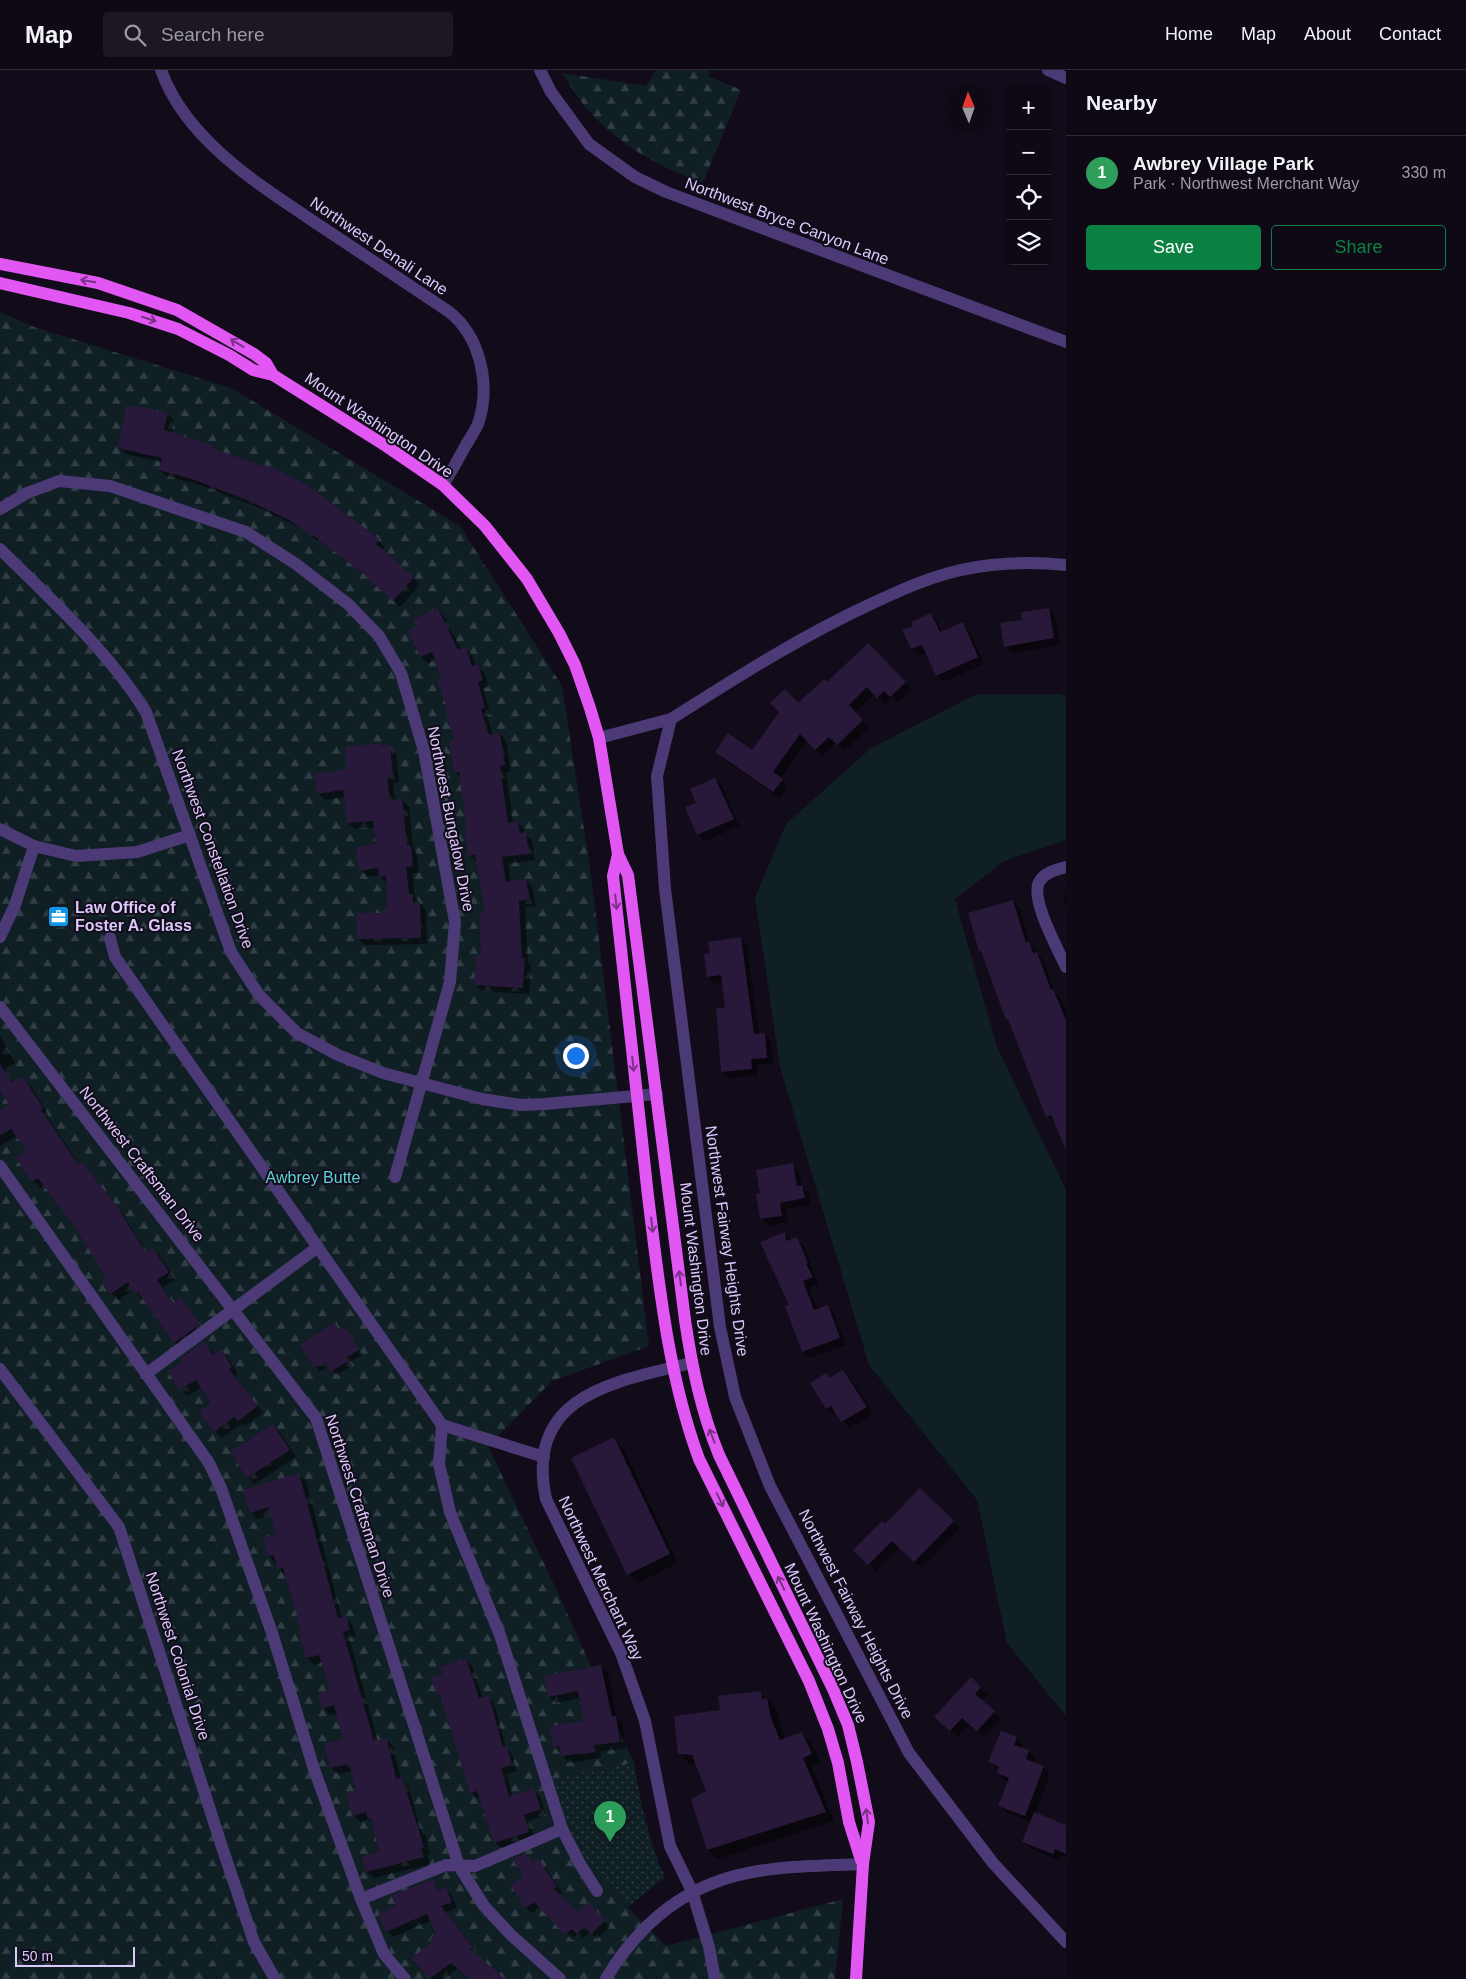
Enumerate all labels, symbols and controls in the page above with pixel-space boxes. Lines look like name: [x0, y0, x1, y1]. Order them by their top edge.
search box: [103, 12, 453, 57]
text: Map: [25, 21, 73, 48]
icon: search: [121, 21, 149, 49]
text: Search here: [161, 24, 265, 45]
text: Home: [1165, 24, 1213, 44]
text: Map: [1241, 24, 1276, 44]
text: About: [1304, 24, 1351, 44]
text: Contact: [1379, 24, 1441, 44]
north arrow: [946, 85, 991, 130]
map controls: [1006, 85, 1051, 265]
button: +: [1006, 85, 1051, 130]
text: Nearby: [1086, 91, 1157, 114]
button: −: [1006, 130, 1051, 175]
text: Awbrey Village Park: [1133, 153, 1314, 174]
text: 1: [1098, 164, 1106, 181]
text: 330 m: [1402, 164, 1446, 181]
street label: Northwest Bryce Canyon Lane: [683, 174, 891, 268]
button: locate: [1006, 175, 1051, 220]
text: Park · Northwest Merchant Way: [1133, 175, 1359, 192]
street label: Northwest Denali Lane: [307, 194, 451, 298]
button: layers: [1006, 220, 1051, 265]
button: Save: [1086, 225, 1261, 270]
button: Share: [1271, 225, 1446, 270]
one-way arrow: [80, 276, 96, 285]
one-way arrow: [141, 315, 157, 325]
one-way arrow: [230, 338, 244, 348]
street label: Mount Washington Drive: [302, 369, 456, 481]
street label: Northwest Bungalow Drive: [425, 725, 477, 913]
street label: Northwest Constellation Drive: [169, 747, 257, 951]
one-way arrow: [611, 894, 621, 910]
place label: Law Office of Foster A. Glass: [75, 899, 192, 934]
office icon: Law Office of Foster A. Glass: [47, 904, 71, 928]
your location: [563, 1043, 589, 1069]
one-way arrow: [629, 1055, 638, 1071]
street label: Northwest Craftsman Drive: [76, 1083, 208, 1245]
street label: Northwest Fairway Heights Drive: [702, 1124, 752, 1358]
park label: Awbrey Butte: [266, 1169, 361, 1186]
street label: Mount Washington Drive: [677, 1181, 715, 1357]
one-way arrow: [647, 1217, 657, 1233]
one-way arrow: [675, 1270, 685, 1286]
street label: Northwest Craftsman Drive: [322, 1412, 398, 1600]
one-way arrow: [707, 1429, 716, 1445]
one-way arrow: [716, 1492, 725, 1507]
street label: Northwest Merchant Way: [555, 1493, 647, 1663]
street label: Northwest Fairway Heights Drive: [796, 1506, 916, 1722]
street label: Mount Washington Drive: [781, 1560, 871, 1726]
street label: Northwest Colonial Drive: [143, 1570, 213, 1742]
one-way arrow: [776, 1576, 786, 1591]
pin: 1: [594, 1801, 626, 1842]
one-way arrow: [862, 1809, 872, 1825]
scale bar: [15, 1944, 135, 1967]
text: 50 m: [22, 1948, 53, 1964]

